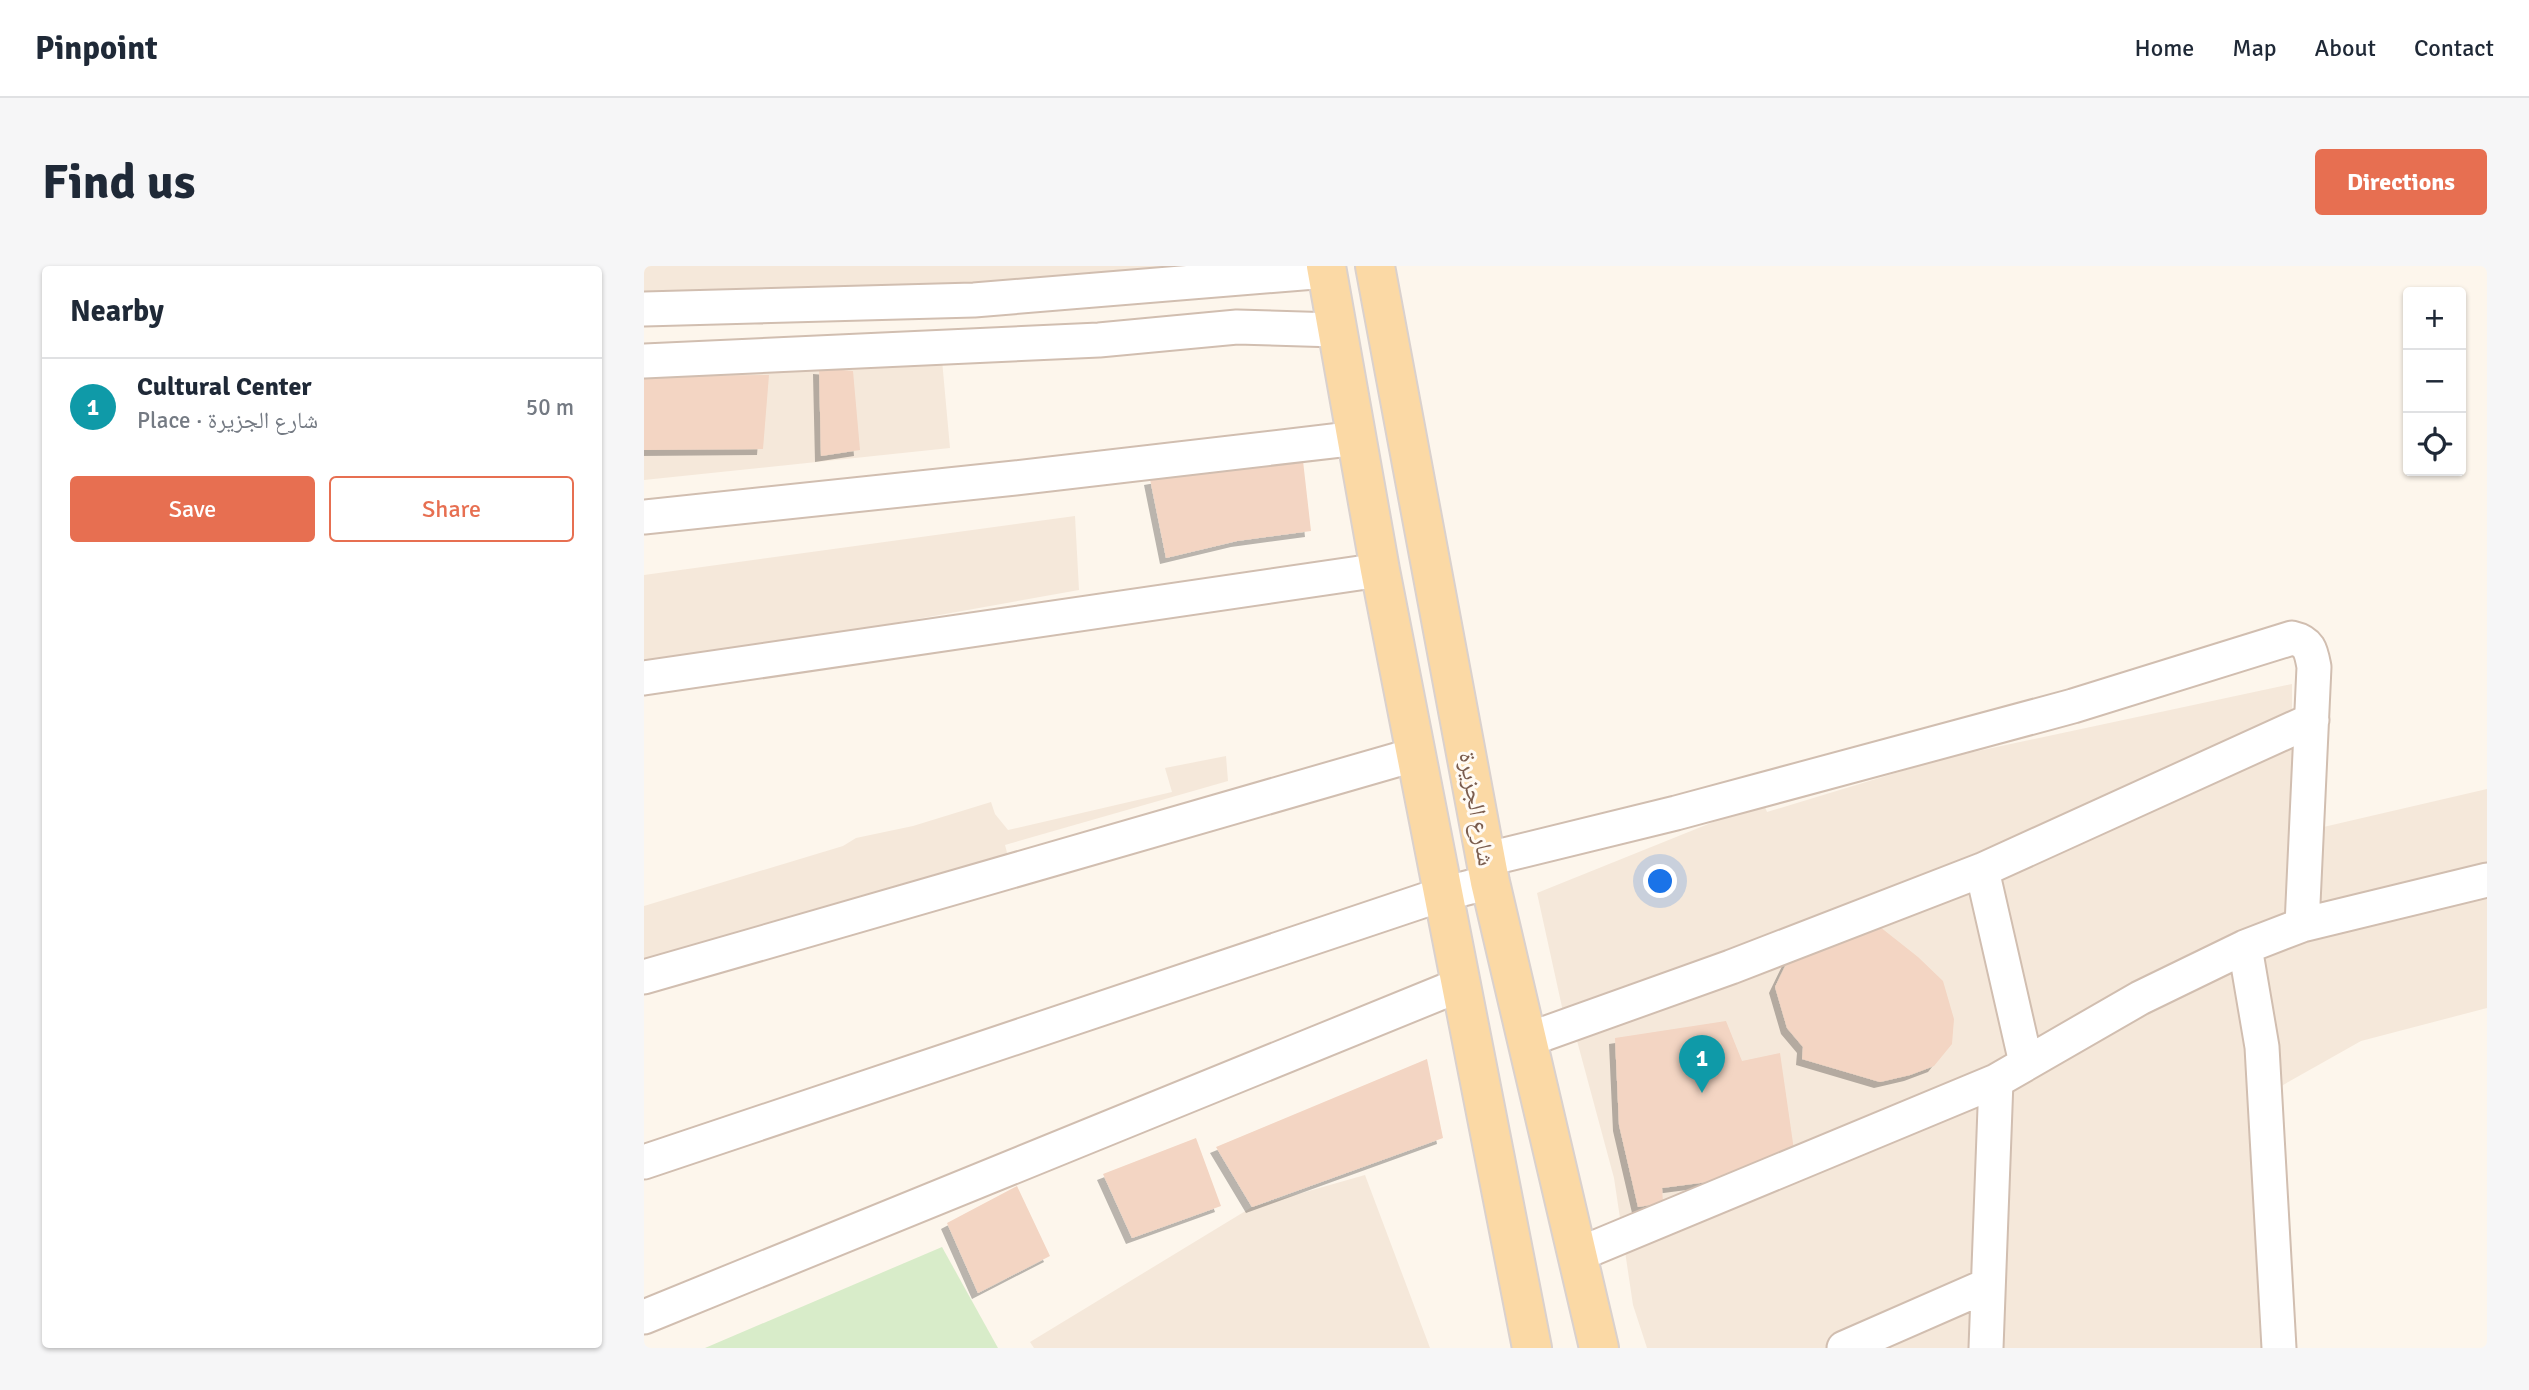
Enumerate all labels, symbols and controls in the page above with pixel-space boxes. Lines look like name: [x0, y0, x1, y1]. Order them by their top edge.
text: Pinpoint: [35, 28, 158, 69]
text: Home: [2134, 33, 2194, 63]
text: Map: [2232, 33, 2277, 63]
text: About: [2315, 33, 2376, 63]
text: Contact: [2414, 33, 2494, 63]
button: Directions: [2315, 149, 2487, 215]
text: Find us: [42, 152, 195, 212]
map controls: [2403, 287, 2466, 476]
button: +: [2403, 287, 2466, 350]
text: Nearby: [70, 293, 164, 330]
button: −: [2403, 350, 2466, 413]
text: Cultural Center: [137, 371, 312, 403]
text: 1: [87, 393, 99, 422]
text: 50 m: [526, 393, 574, 422]
text: Place · شارع الجزيرة: [137, 406, 318, 435]
button: locate: [2403, 413, 2466, 476]
button: Save: [70, 476, 315, 542]
button: Share: [329, 476, 574, 542]
street label: شارع الجزيرة: [1452, 750, 1502, 868]
your location: [1643, 864, 1677, 898]
pin: 1: [1679, 1035, 1725, 1093]

